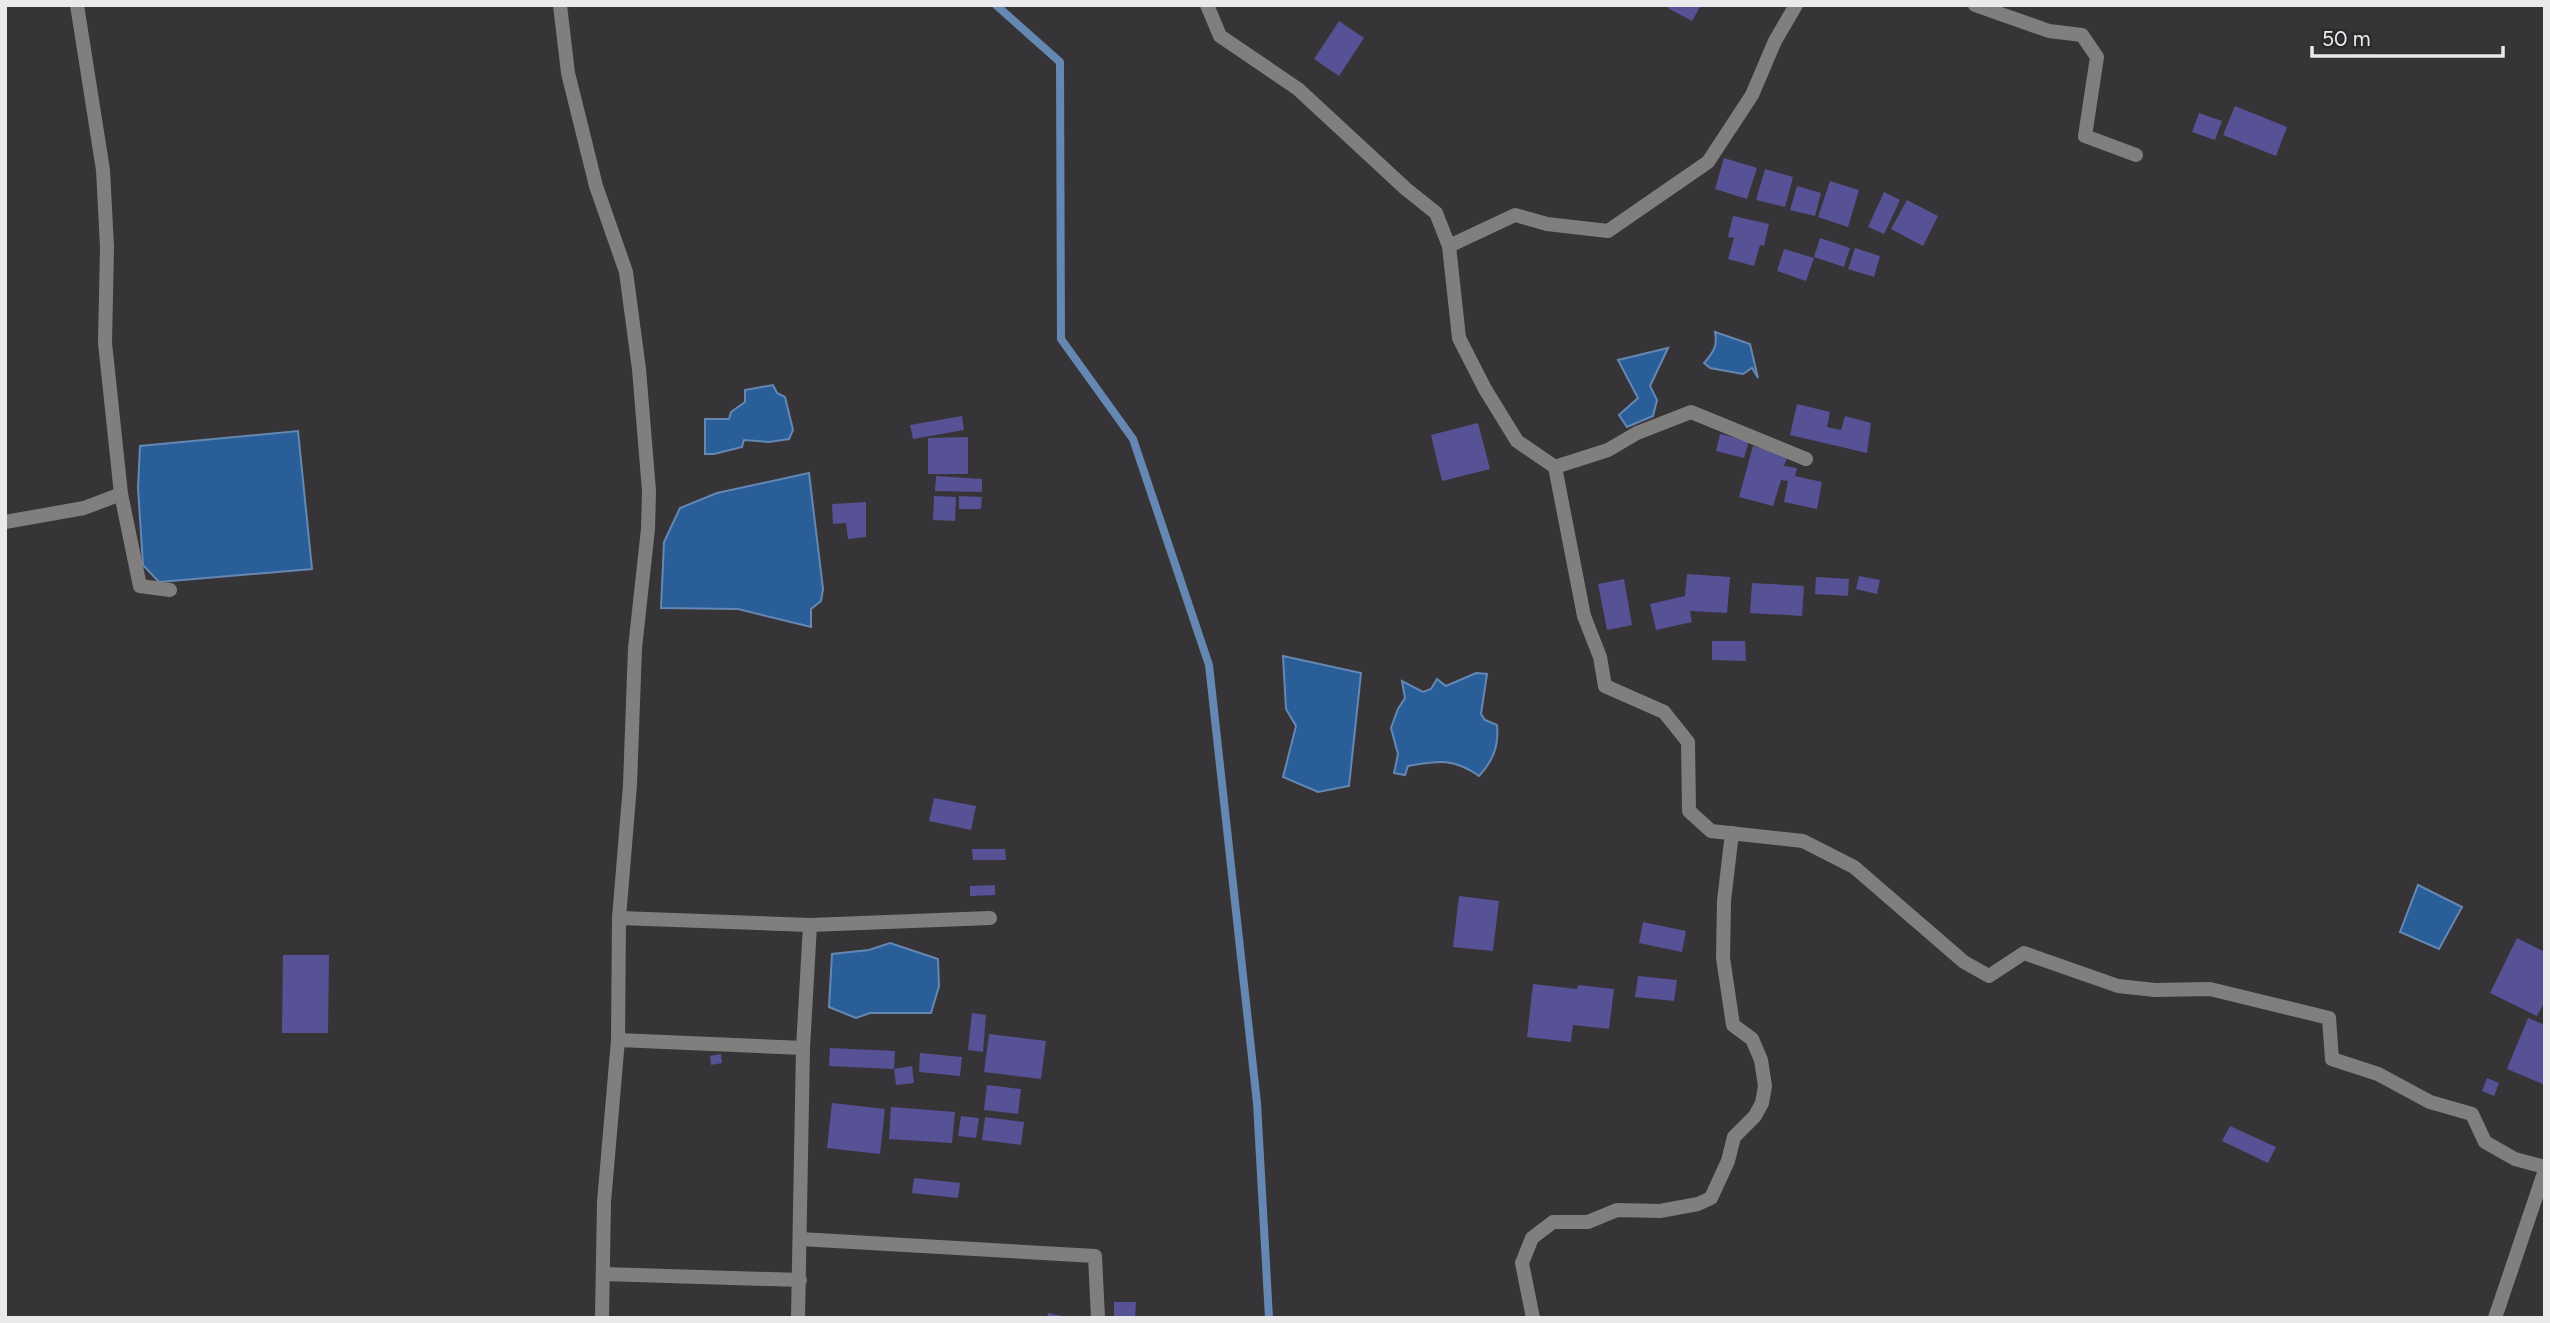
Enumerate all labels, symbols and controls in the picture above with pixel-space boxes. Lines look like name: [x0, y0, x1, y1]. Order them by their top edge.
scale bar: [2312, 14, 2503, 58]
text: 50 m: [2322, 26, 2371, 51]

